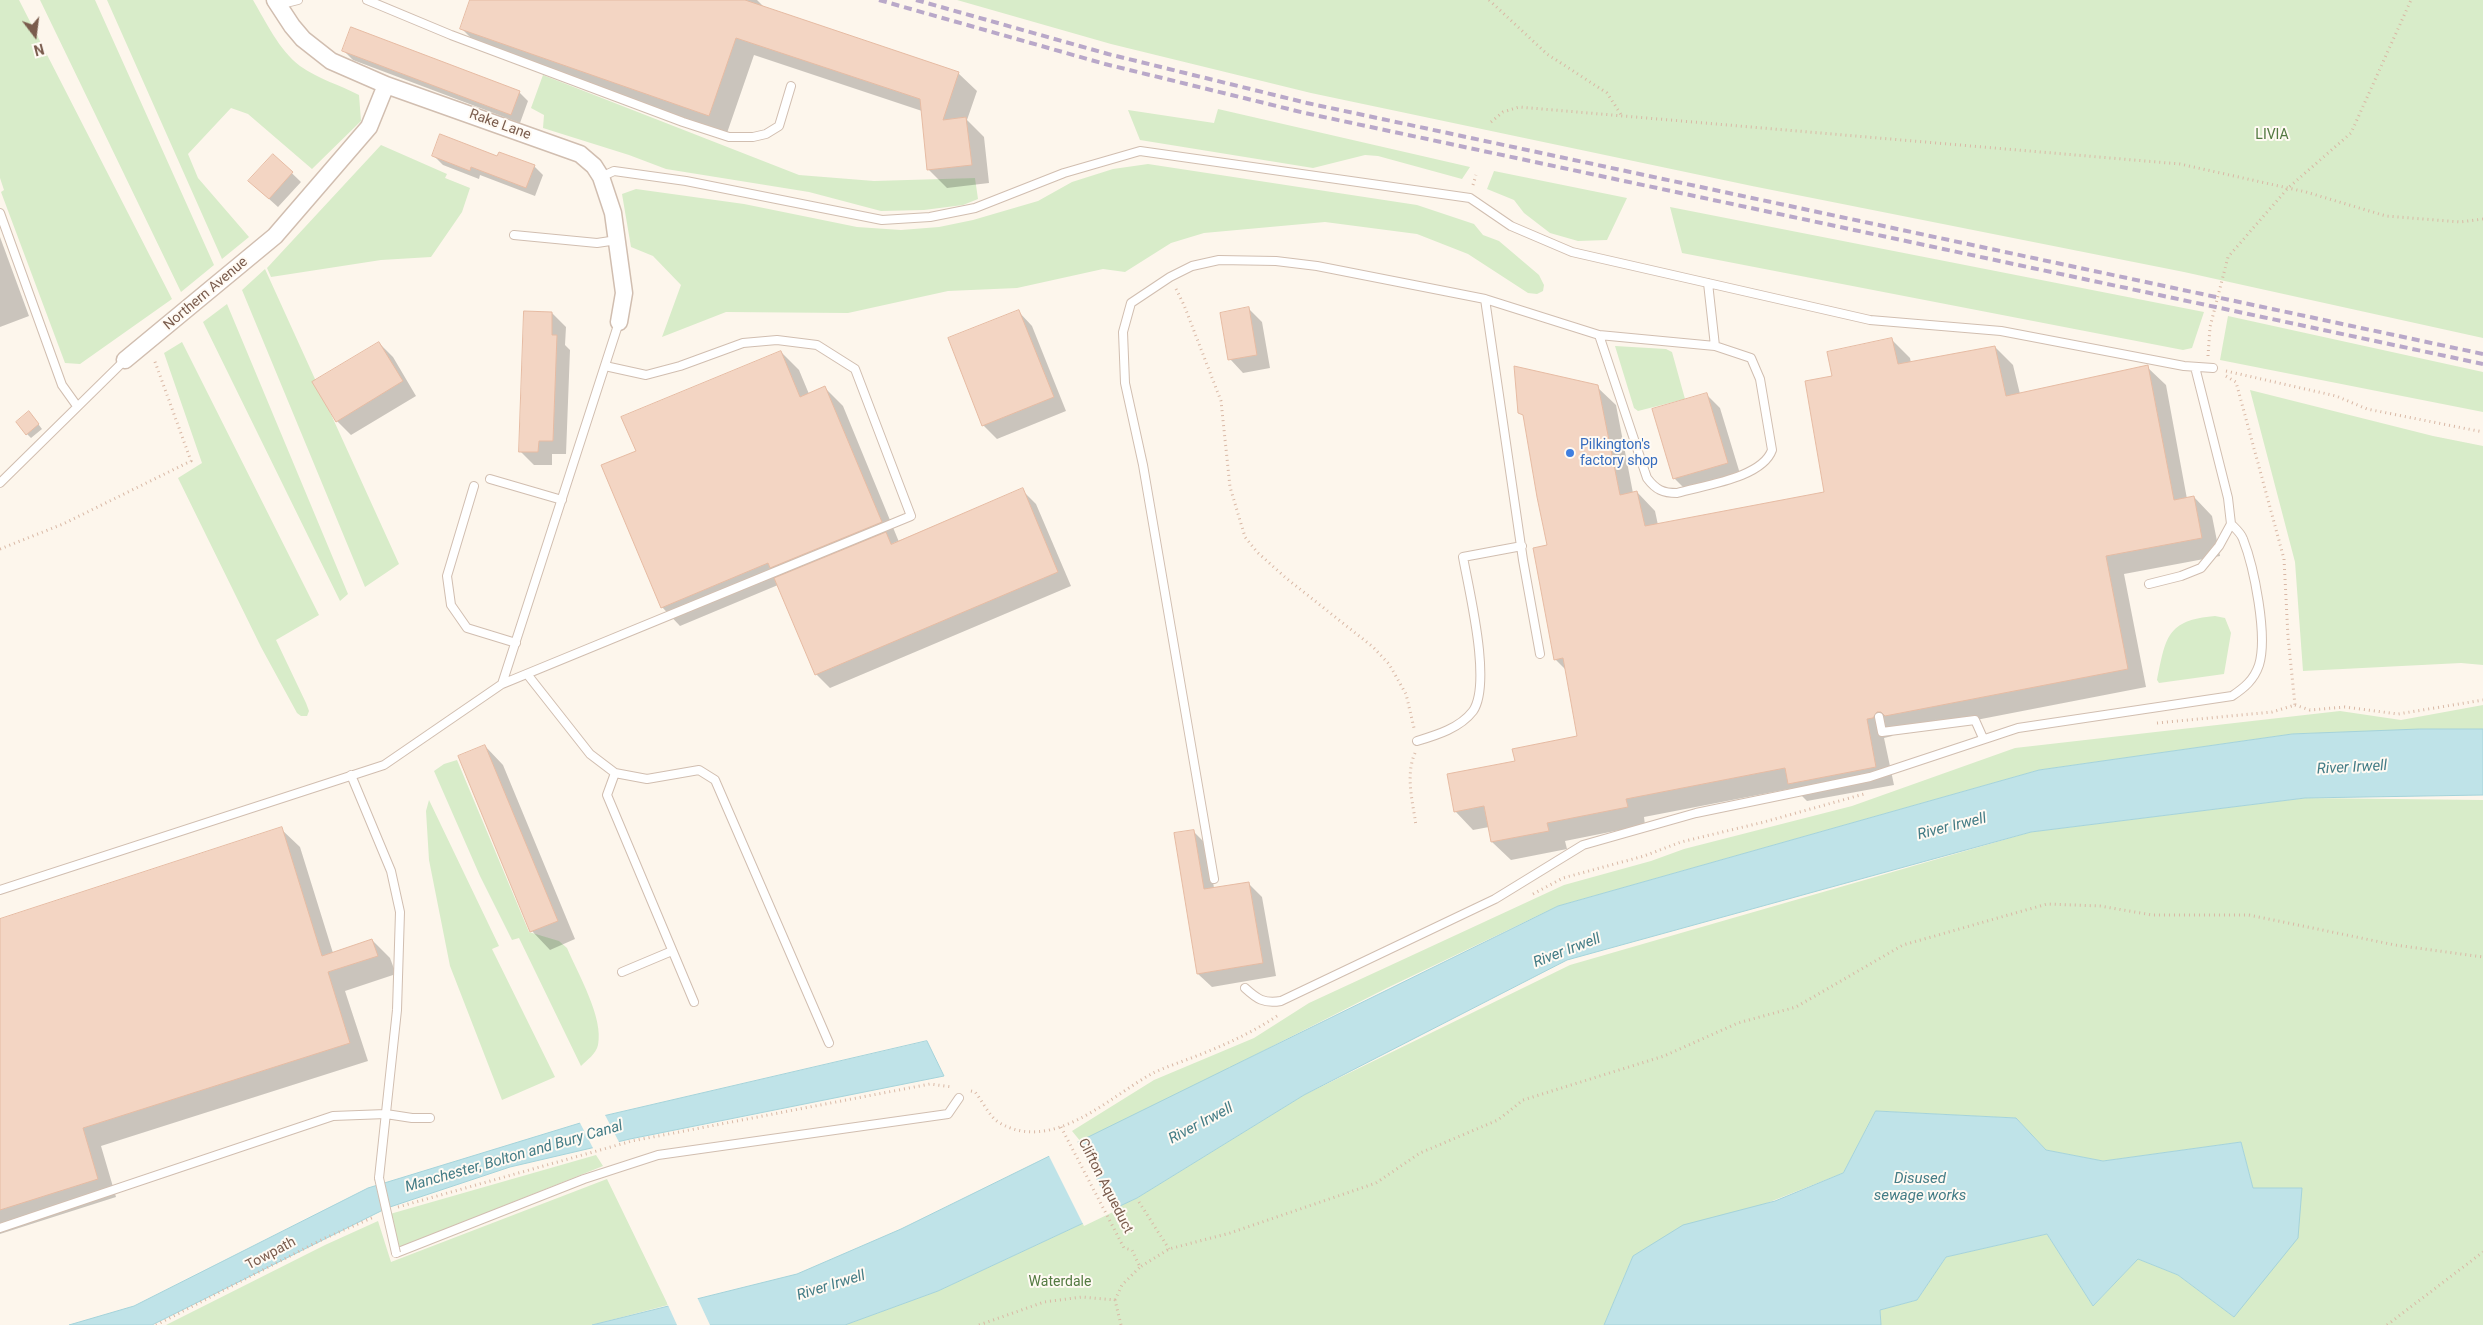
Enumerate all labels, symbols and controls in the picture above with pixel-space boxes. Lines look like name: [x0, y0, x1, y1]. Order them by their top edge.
north arrow: [10, 10, 60, 60]
text: N: [32, 40, 46, 58]
street label: Rake Lane: [467, 106, 533, 144]
park label: LIVIA: [2255, 127, 2289, 143]
street label: Northern Avenue: [161, 254, 251, 334]
place label: Pilkington's factory shop: [1580, 437, 1658, 470]
marker: Pilkington's factory shop: [1564, 447, 1576, 459]
water label: River Irwell: [2316, 757, 2388, 779]
water label: River Irwell: [1916, 810, 1988, 844]
water label: River Irwell: [1531, 930, 1603, 972]
water label: River Irwell: [1166, 1100, 1236, 1148]
water label: Manchester, Bolton and Bury Canal: [403, 1117, 625, 1197]
street label: Clifton Aqueduct: [1074, 1136, 1136, 1236]
water label: Disused sewage works: [1874, 1170, 1966, 1205]
street label: Towpath: [243, 1234, 299, 1274]
water label: River Irwell: [795, 1267, 867, 1305]
park label: Waterdale: [1029, 1274, 1091, 1290]

